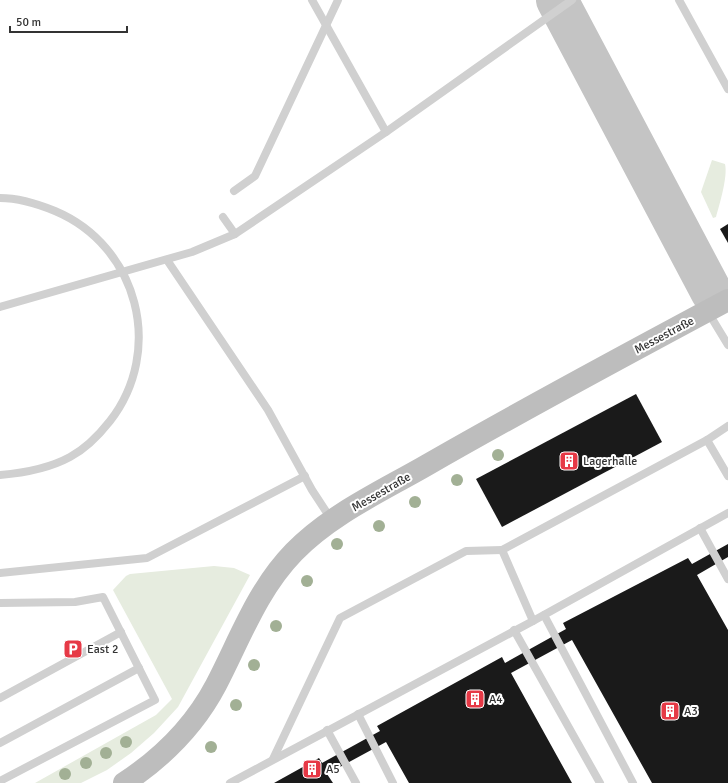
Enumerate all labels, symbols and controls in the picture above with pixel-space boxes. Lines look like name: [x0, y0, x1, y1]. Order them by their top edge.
scale bar: [10, 8, 127, 34]
text: 50 m: [16, 15, 41, 30]
street label: Messestraße: [632, 313, 697, 357]
building icon: Lagerhalle: [558, 450, 580, 472]
place label: Lagerhalle: [583, 454, 637, 469]
street label: Messestraße: [349, 470, 413, 515]
parking icon: East 2: [62, 638, 84, 660]
place label: East 2: [87, 642, 118, 657]
building icon: A4: [464, 688, 486, 710]
place label: A4: [489, 692, 503, 707]
building icon: A3: [659, 700, 681, 722]
place label: A3: [684, 704, 698, 719]
building icon: A5: [301, 758, 323, 780]
place label: A5: [326, 762, 340, 777]

